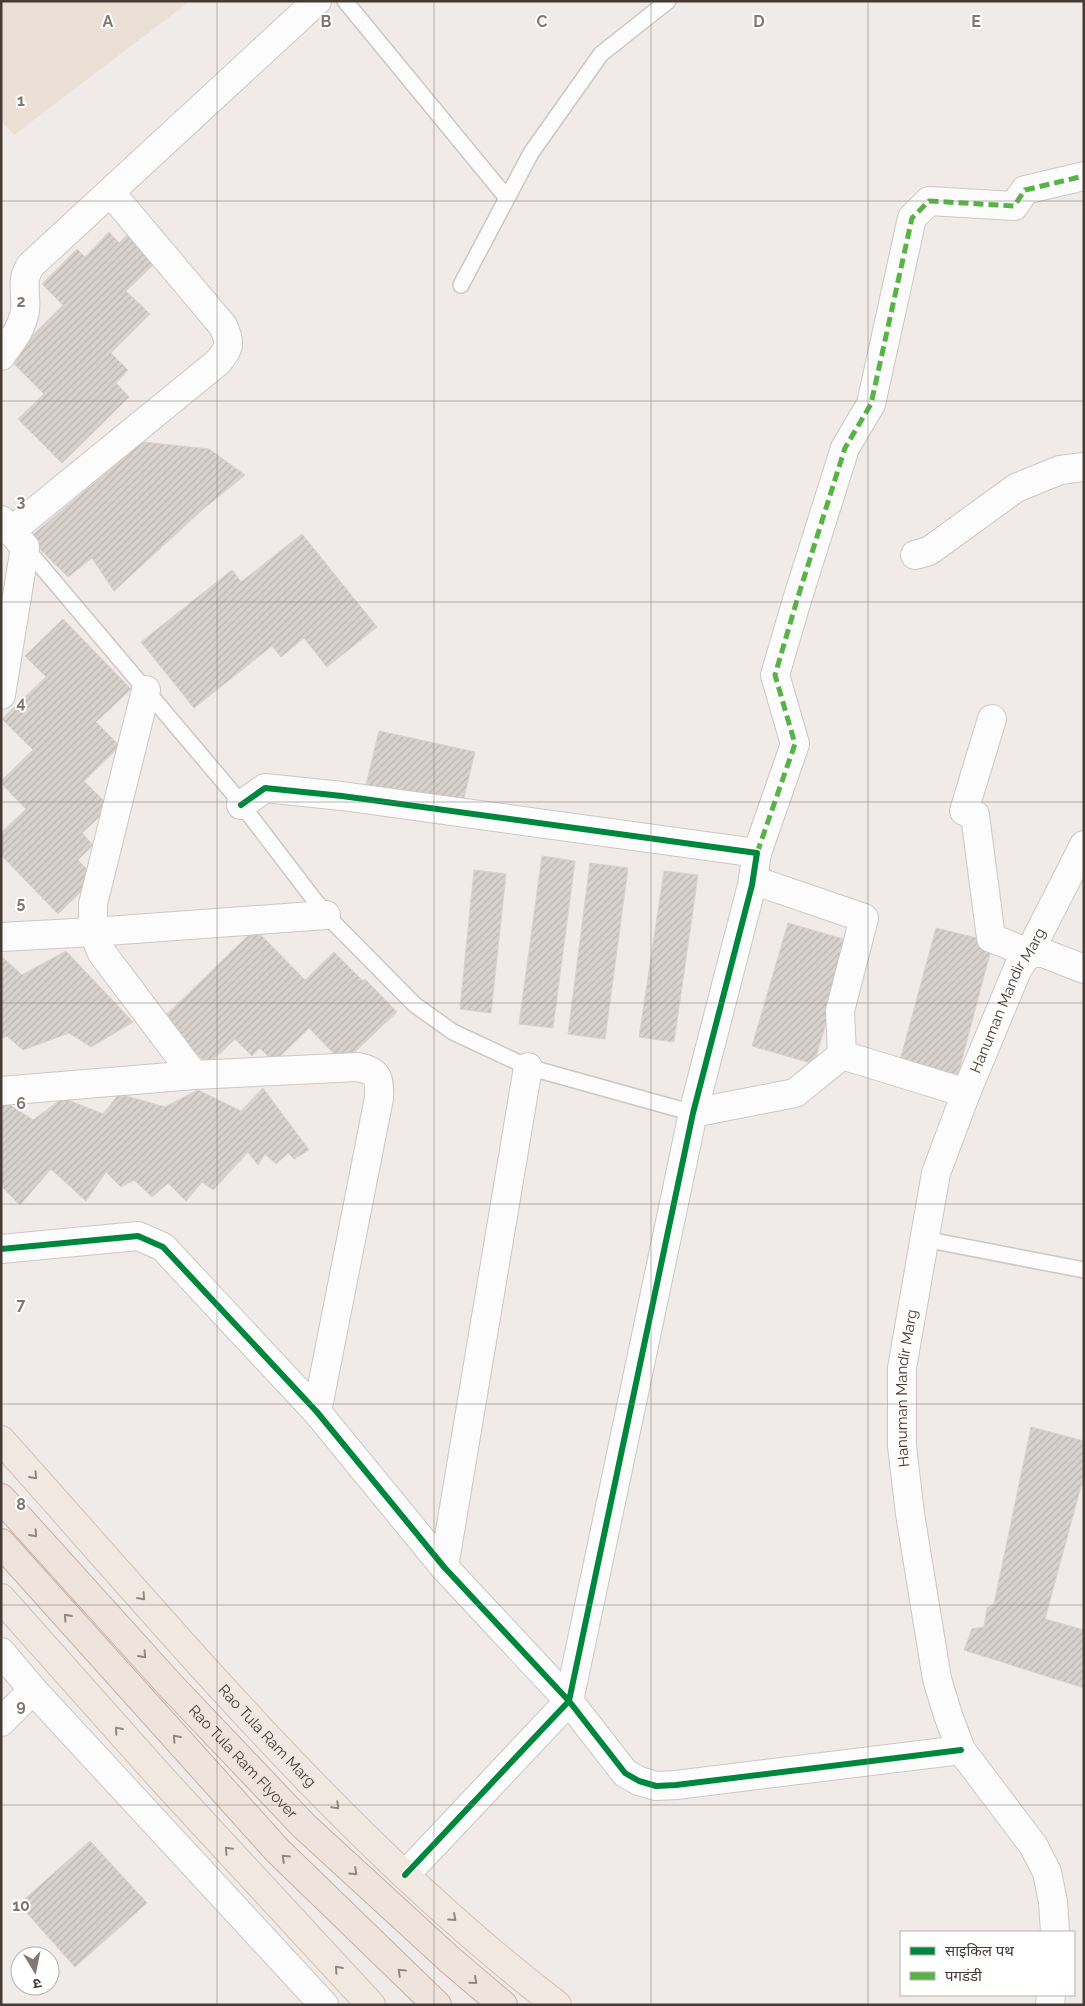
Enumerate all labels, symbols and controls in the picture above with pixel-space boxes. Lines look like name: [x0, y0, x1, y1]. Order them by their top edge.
text: A: [103, 12, 114, 31]
text: B: [321, 12, 332, 31]
text: C: [537, 12, 548, 31]
text: D: [753, 12, 765, 31]
text: E: [971, 12, 981, 31]
text: 1: [17, 91, 25, 110]
text: 2: [16, 292, 26, 311]
text: 3: [17, 492, 26, 511]
text: 4: [16, 693, 26, 712]
text: 5: [17, 893, 26, 912]
street label: Hanuman Mandir Marg: [966, 925, 1049, 1076]
text: 6: [16, 1094, 26, 1113]
text: 7: [17, 1295, 26, 1314]
street label: Hanuman Mandir Marg: [893, 1308, 921, 1468]
one-way arrow: [28, 1470, 37, 1479]
text: 8: [16, 1495, 26, 1514]
one-way arrow: [28, 1529, 37, 1538]
one-way arrow: [136, 1591, 145, 1600]
one-way arrow: [64, 1613, 73, 1622]
one-way arrow: [137, 1650, 146, 1659]
street label: Rao Tula Ram Marg: [215, 1681, 320, 1791]
text: 9: [16, 1696, 26, 1715]
street label: Rao Tula Ram Flyover: [185, 1701, 302, 1823]
one-way arrow: [115, 1726, 124, 1735]
one-way arrow: [172, 1734, 181, 1743]
one-way arrow: [330, 1800, 339, 1809]
one-way arrow: [225, 1846, 234, 1855]
one-way arrow: [282, 1855, 291, 1864]
one-way arrow: [348, 1866, 357, 1875]
text: 10: [12, 1896, 30, 1915]
one-way arrow: [448, 1912, 457, 1921]
legend: [900, 1931, 1075, 1996]
text: साइकिल पथ: [945, 1942, 1014, 1960]
north arrow: [10, 1946, 60, 1996]
one-way arrow: [335, 1965, 344, 1974]
text: पगडंडी: [945, 1967, 983, 1985]
one-way arrow: [398, 1969, 407, 1978]
text: उ: [31, 1975, 43, 1993]
one-way arrow: [468, 1975, 477, 1984]

